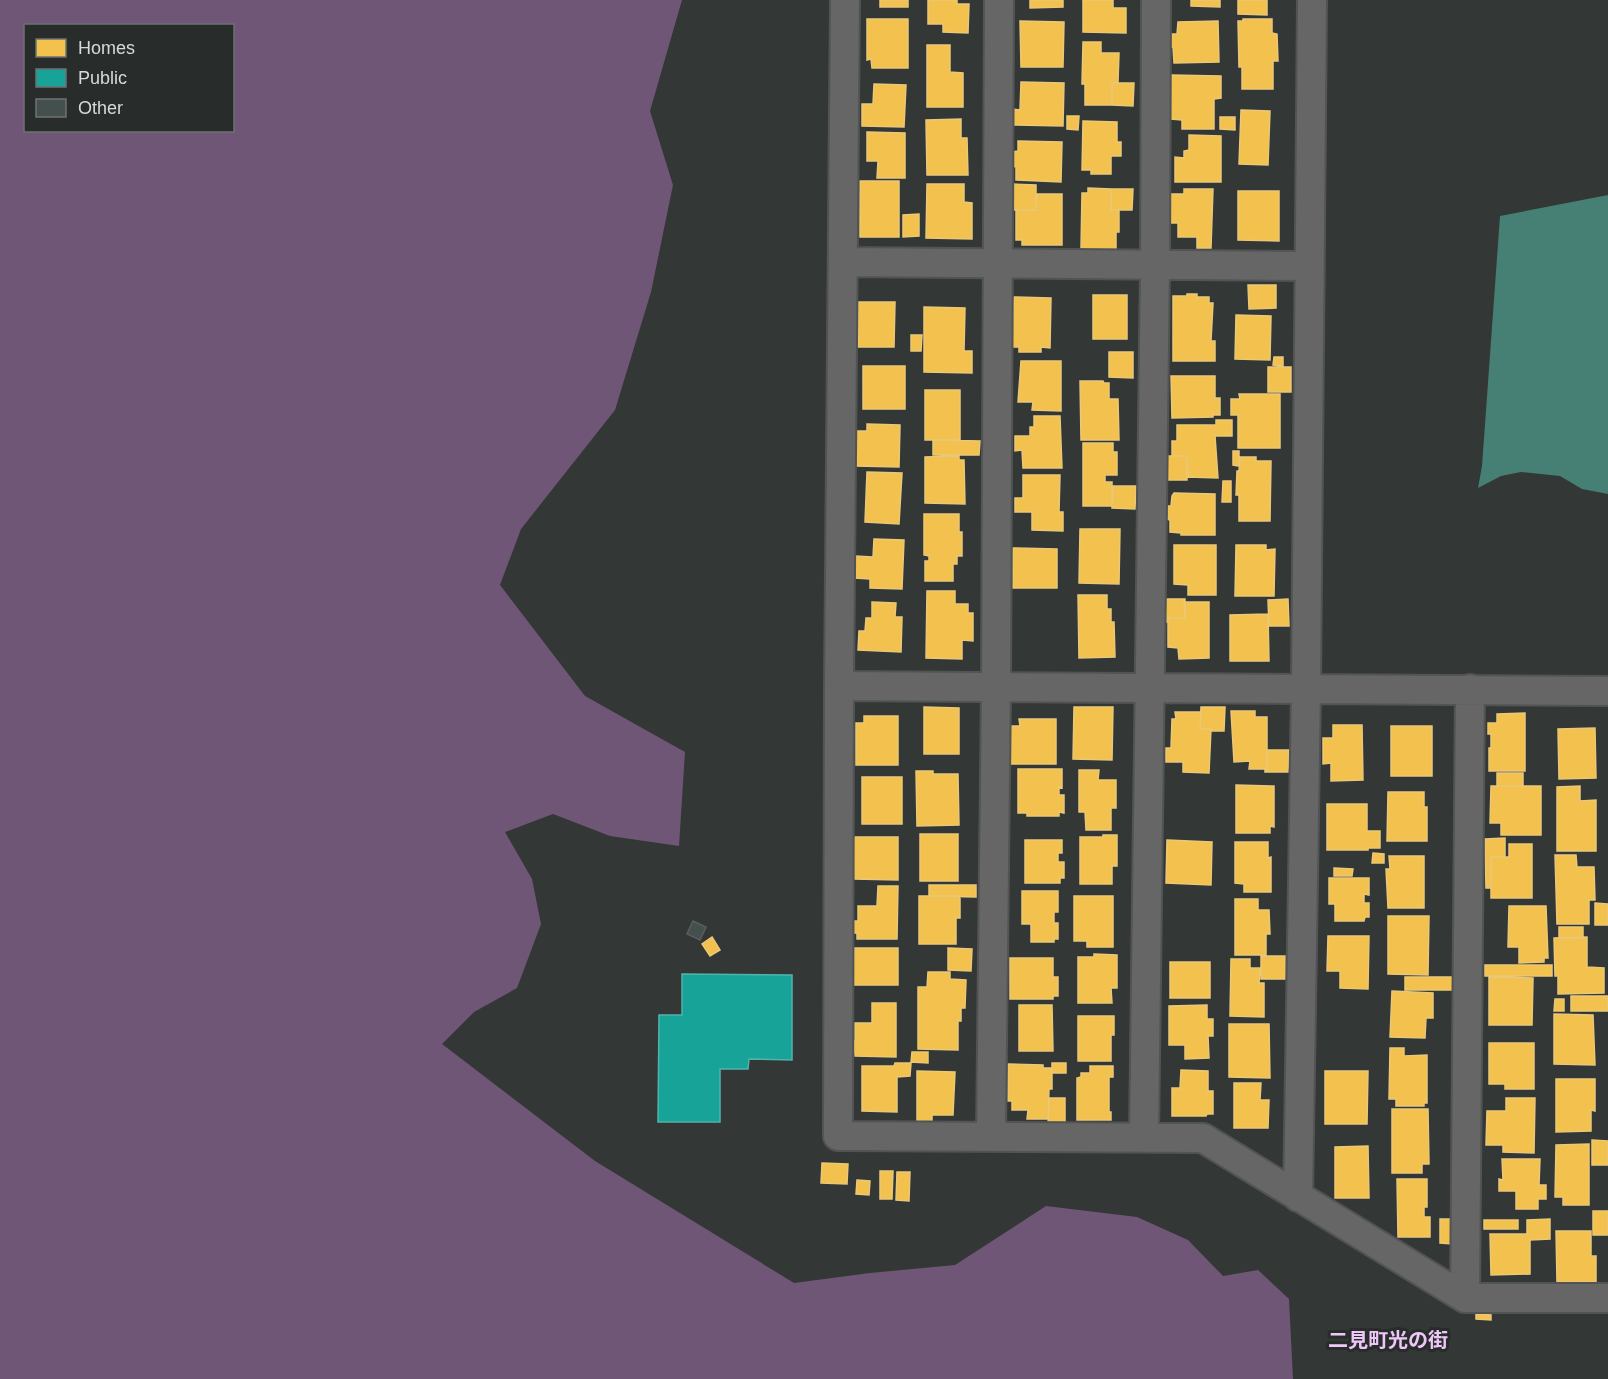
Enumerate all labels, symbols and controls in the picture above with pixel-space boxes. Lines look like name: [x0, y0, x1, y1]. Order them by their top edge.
legend: [24, 24, 234, 132]
text: Homes: [78, 38, 135, 58]
text: Public: [78, 68, 127, 88]
text: Other: [78, 98, 123, 118]
district label: 二見町光の街: [1328, 1329, 1448, 1351]

